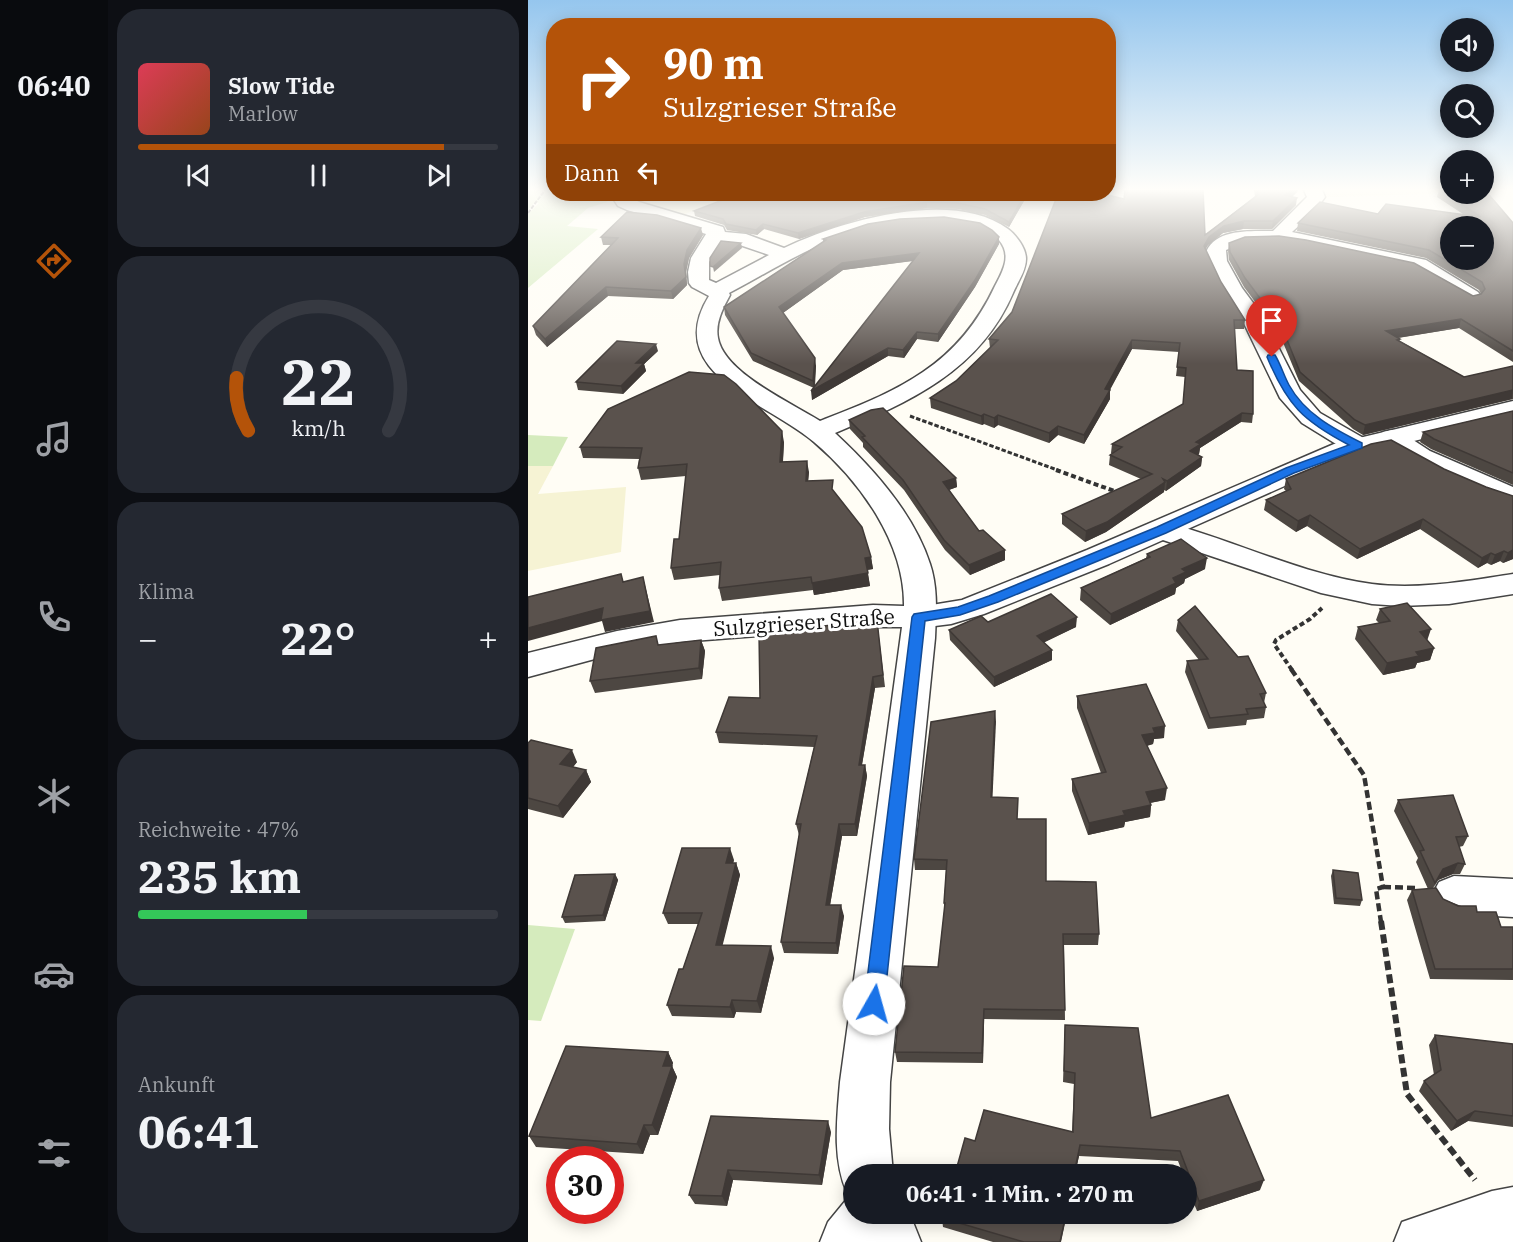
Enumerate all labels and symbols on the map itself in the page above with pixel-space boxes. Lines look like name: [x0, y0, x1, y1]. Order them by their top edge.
pin: [1246, 295, 1297, 357]
street label: Sulzgrieser Straße: [712, 602, 896, 642]
position arrow: [842, 972, 906, 1036]
speed limit sign: 30: [546, 1146, 624, 1224]

